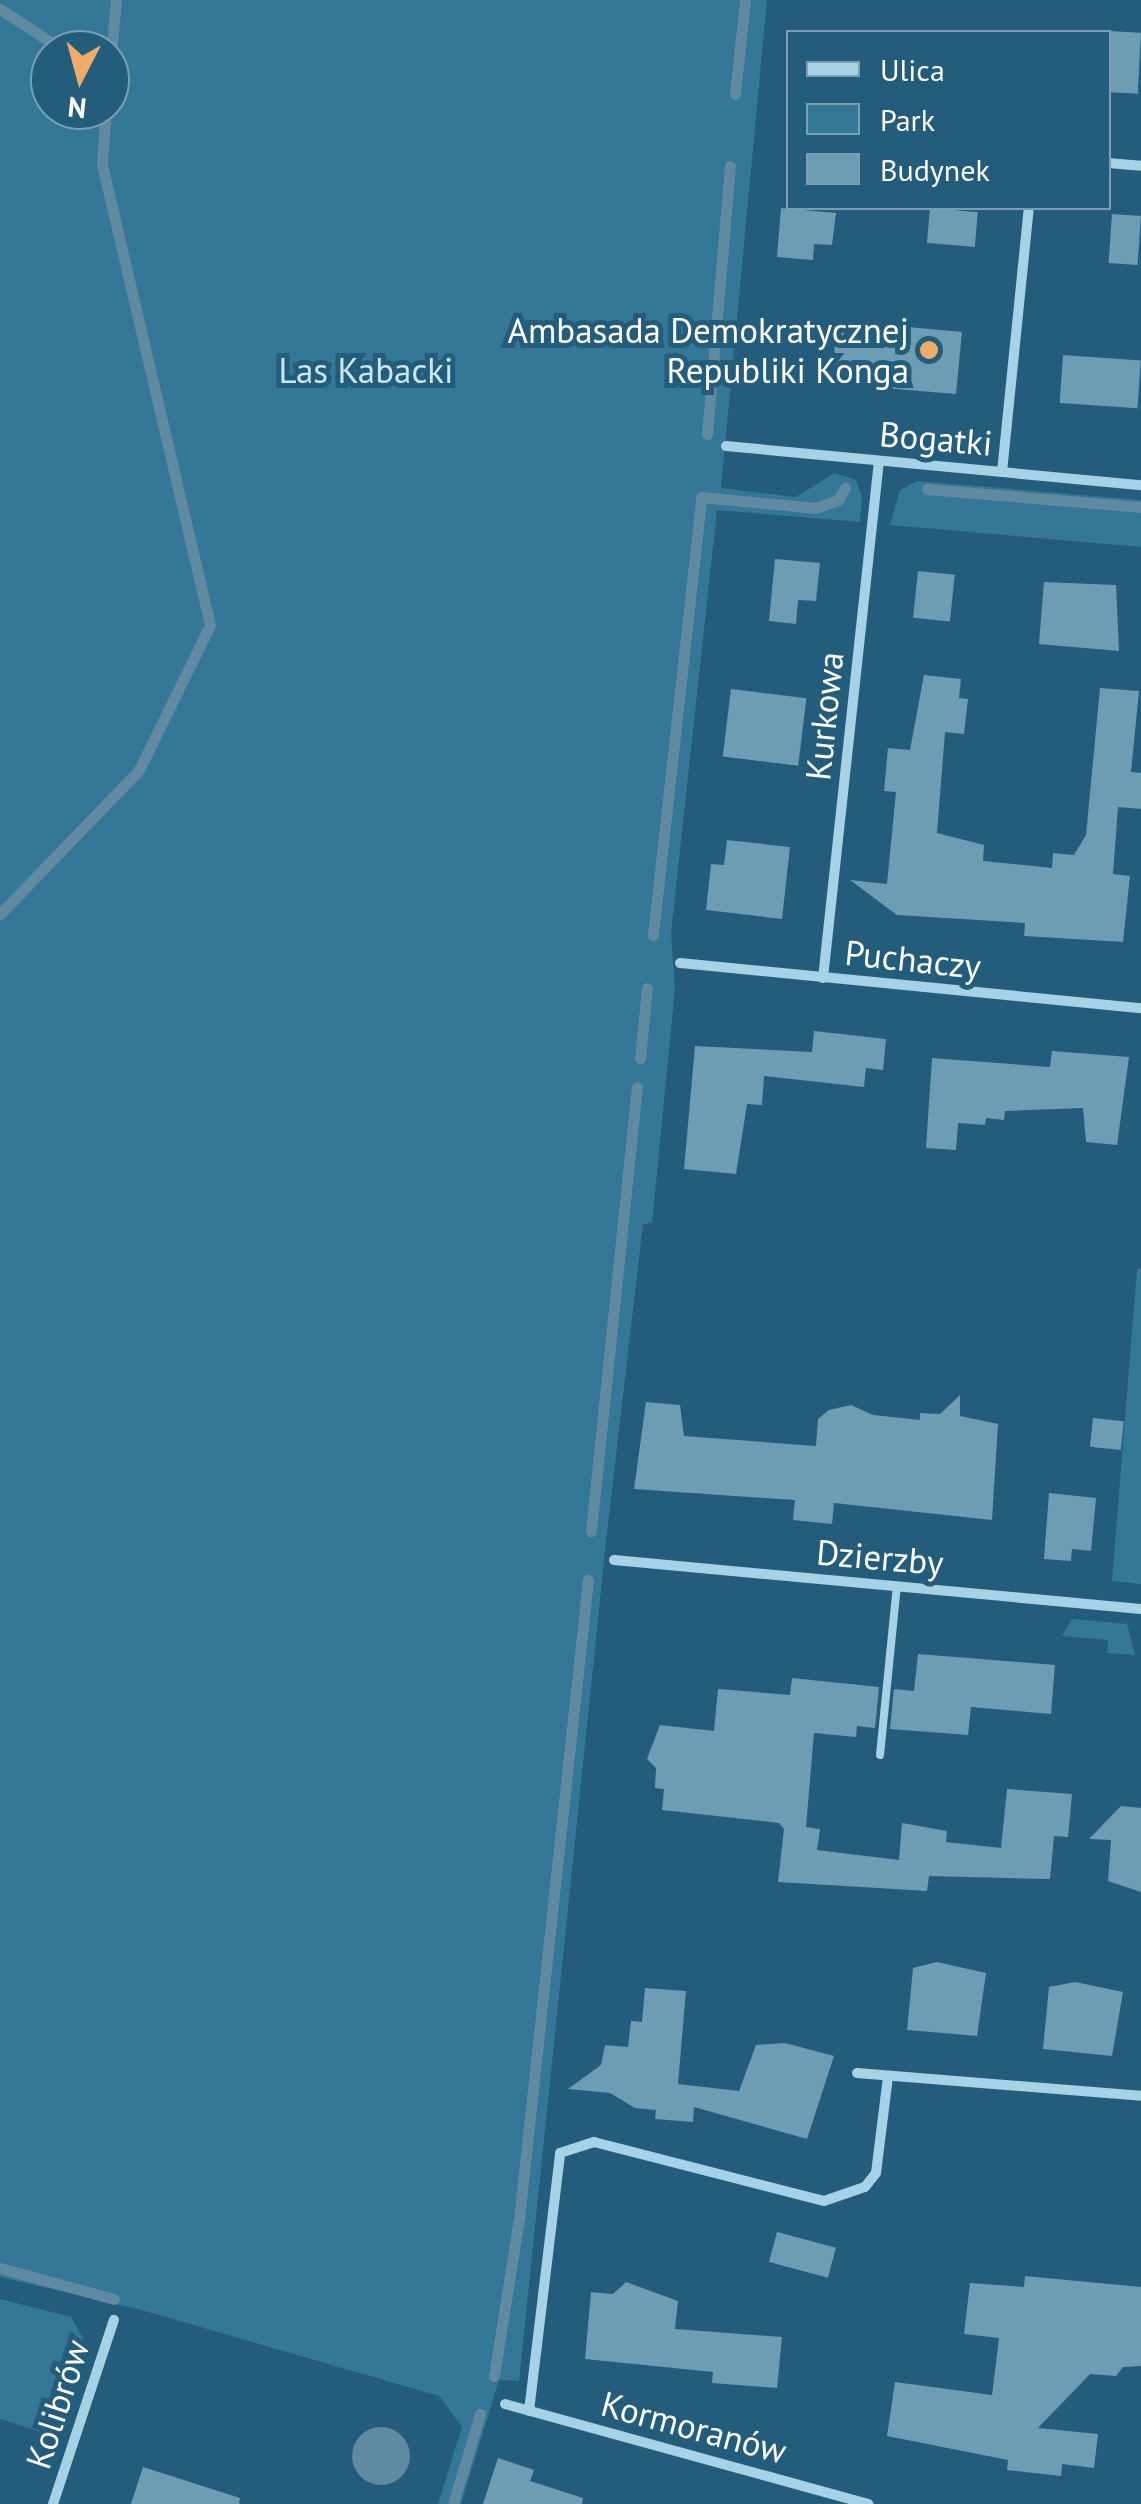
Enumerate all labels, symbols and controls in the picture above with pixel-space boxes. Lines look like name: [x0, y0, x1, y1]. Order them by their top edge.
north arrow: [30, 30, 130, 130]
legend: [786, 30, 1111, 210]
text: Ulica: [880, 50, 945, 89]
text: N: [66, 89, 88, 128]
text: Park: [880, 100, 935, 139]
text: Budynek: [880, 150, 990, 189]
place label: Ambasada Demokratycznej Republiki Konga: [507, 309, 909, 391]
marker: Ambasada Demokratycznej Republiki Konga: [918, 339, 940, 361]
park label: Las Kabacki: [279, 349, 453, 391]
street label: Bogatki: [878, 412, 994, 464]
street label: Kurkowa: [796, 650, 852, 782]
street label: Puchaczy: [843, 931, 983, 987]
street label: Dzierzby: [815, 1531, 945, 1583]
street label: Kolibrów: [16, 2334, 98, 2474]
street label: Kormoranów: [597, 2382, 791, 2472]

